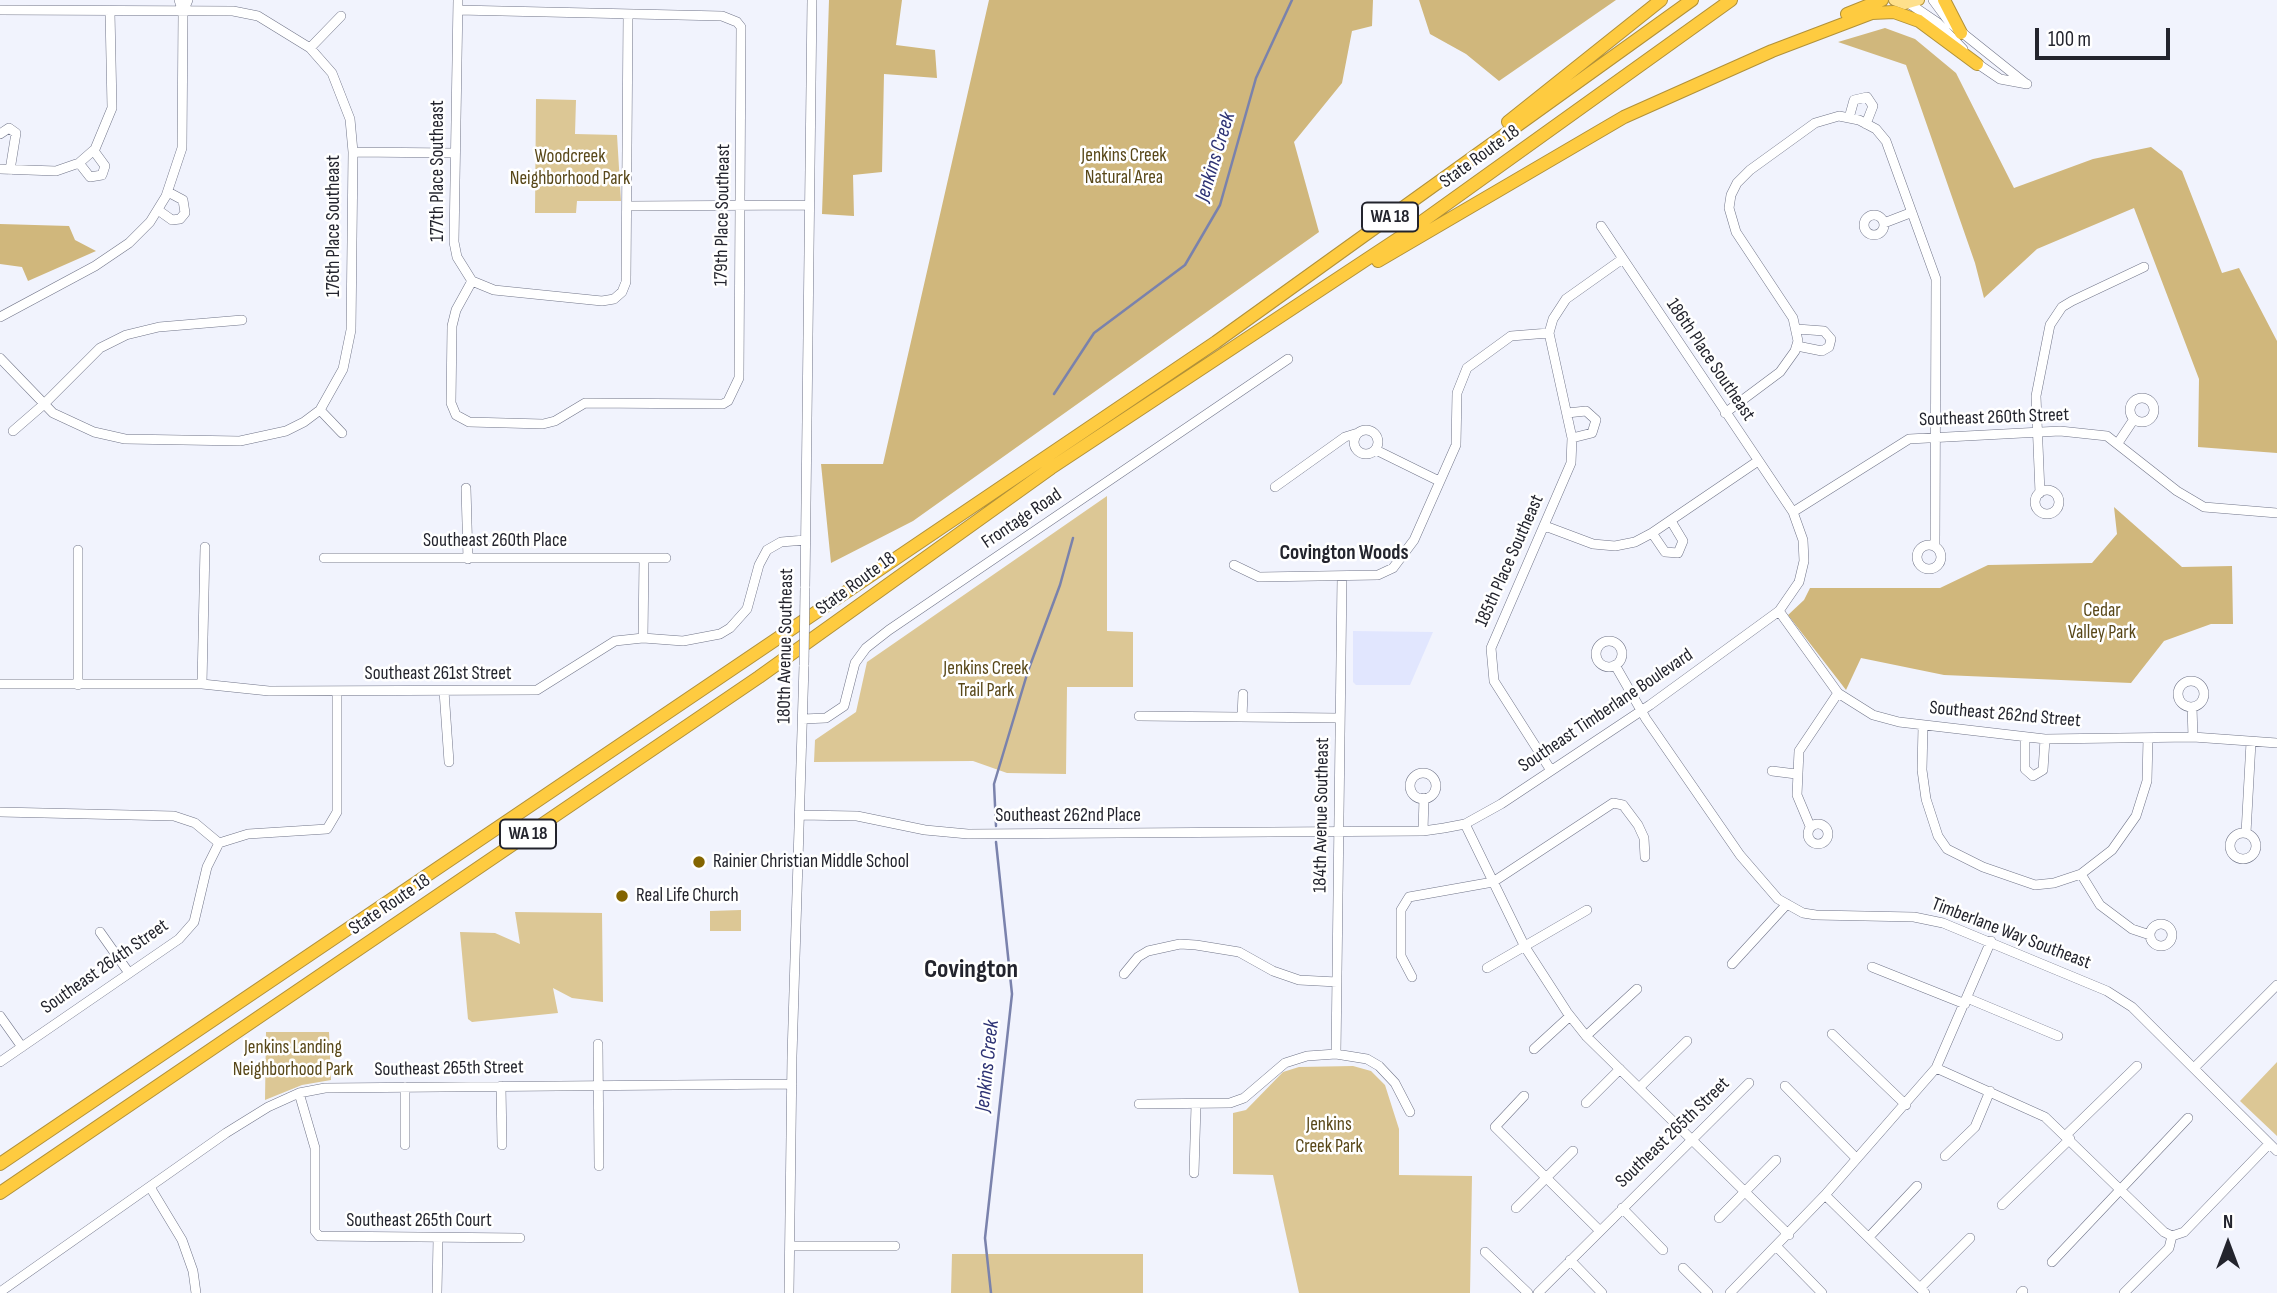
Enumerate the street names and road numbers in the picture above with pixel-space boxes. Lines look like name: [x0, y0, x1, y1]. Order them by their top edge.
street label: 177th Place Southeast: [427, 100, 449, 242]
street label: State Route 18: [1436, 120, 1524, 194]
street label: 179th Place Southeast: [710, 144, 736, 286]
street label: 176th Place Southeast: [323, 155, 345, 297]
road number: WA 18: [1362, 202, 1418, 232]
street label: 186th Place Southeast: [1661, 294, 1759, 426]
street label: Southeast 260th Street: [1919, 404, 2069, 432]
street label: Frontage Road: [978, 484, 1066, 554]
street label: 185th Place Southeast: [1471, 491, 1549, 631]
street label: Southeast 260th Place: [423, 530, 567, 552]
street label: State Route 18: [812, 547, 900, 621]
street label: 180th Avenue Southeast: [773, 568, 799, 724]
street label: Southeast Timberlane Boulevard: [1515, 644, 1697, 778]
street label: Southeast 261st Street: [364, 663, 512, 685]
street label: Southeast 262nd Street: [1928, 697, 2082, 733]
street label: 184th Avenue Southeast: [1309, 737, 1335, 893]
street label: Southeast 262nd Place: [995, 805, 1141, 827]
road number: WA 18: [500, 820, 556, 848]
street label: State Route 18: [345, 870, 435, 940]
street label: Timberlane Way Southeast: [1928, 893, 2094, 975]
street label: Southeast 264th Street: [37, 915, 173, 1019]
street label: Southeast 265th Street: [374, 1056, 524, 1082]
street label: Southeast 265th Street: [1611, 1073, 1735, 1193]
street label: Southeast 265th Court: [346, 1210, 492, 1232]

